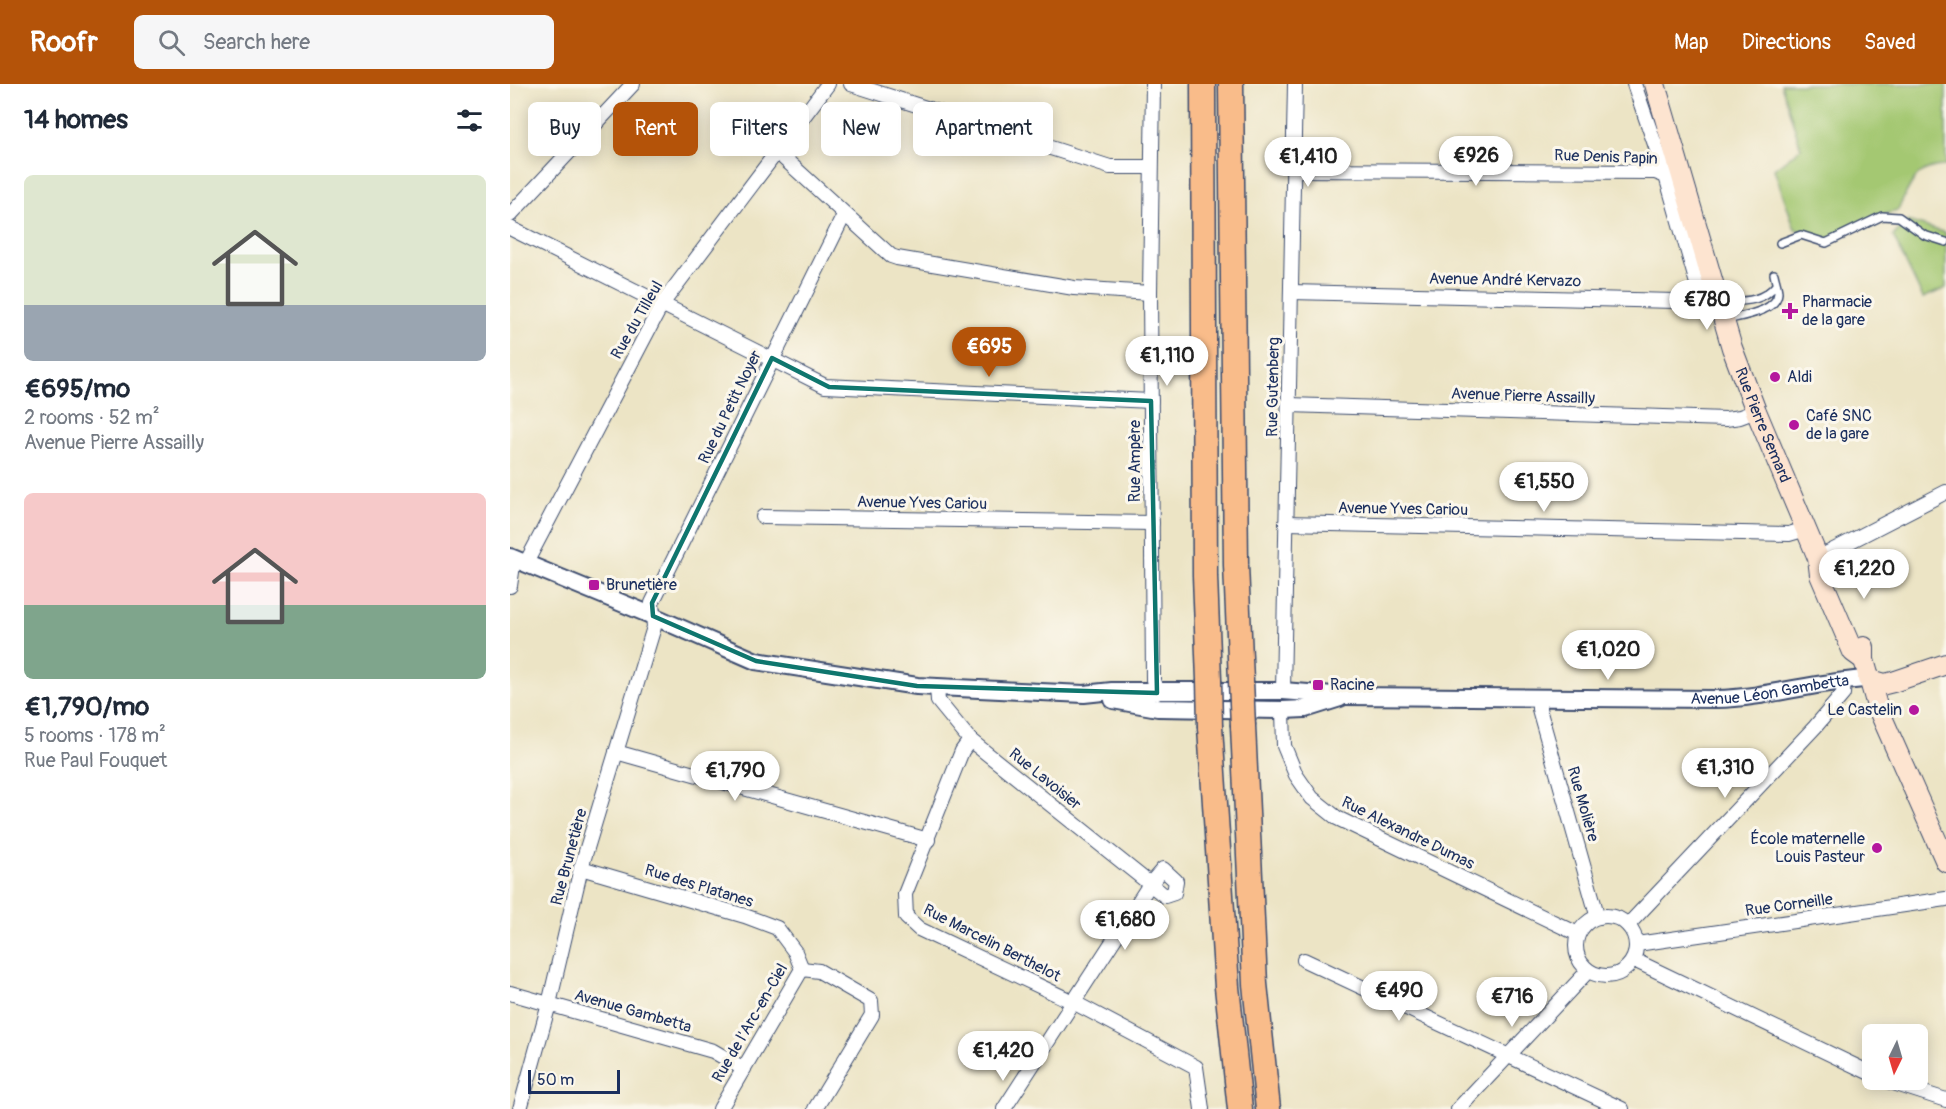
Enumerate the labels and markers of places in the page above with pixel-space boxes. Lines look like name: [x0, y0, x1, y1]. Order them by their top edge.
pin: €926: [1440, 136, 1512, 187]
pin: €1,410: [1259, 137, 1357, 188]
pin: €780: [1671, 280, 1743, 331]
place label: Pharmacie de la gare: [1802, 292, 1872, 330]
marker: Pharmacie de la gare: [1783, 304, 1797, 318]
pin: €695: [953, 327, 1025, 378]
pin: €1,110: [1118, 336, 1216, 387]
place label: Aldi: [1787, 367, 1812, 387]
marker: Aldi: [1768, 370, 1782, 384]
place label: Café SNC de la gare: [1806, 406, 1872, 444]
marker: Café SNC de la gare: [1787, 418, 1801, 432]
pin: €1,550: [1495, 462, 1593, 513]
pin: €1,220: [1815, 549, 1913, 600]
place label: Brunetière: [606, 575, 677, 595]
marker: Brunetière: [587, 578, 601, 592]
pin: €1,020: [1559, 630, 1657, 681]
place label: Racine: [1330, 675, 1375, 695]
marker: Racine: [1311, 678, 1325, 692]
place label: Le Castelin: [1827, 700, 1902, 720]
marker: Le Castelin: [1907, 703, 1921, 717]
pin: €1,310: [1676, 748, 1774, 799]
pin: €1,790: [686, 751, 784, 802]
place label: École maternelle Louis Pasteur: [1750, 829, 1865, 867]
marker: École maternelle Louis Pasteur: [1870, 841, 1884, 855]
pin: €1,680: [1076, 900, 1174, 951]
pin: €490: [1363, 971, 1435, 1022]
pin: €716: [1476, 977, 1548, 1028]
pin: €1,420: [954, 1031, 1052, 1082]

